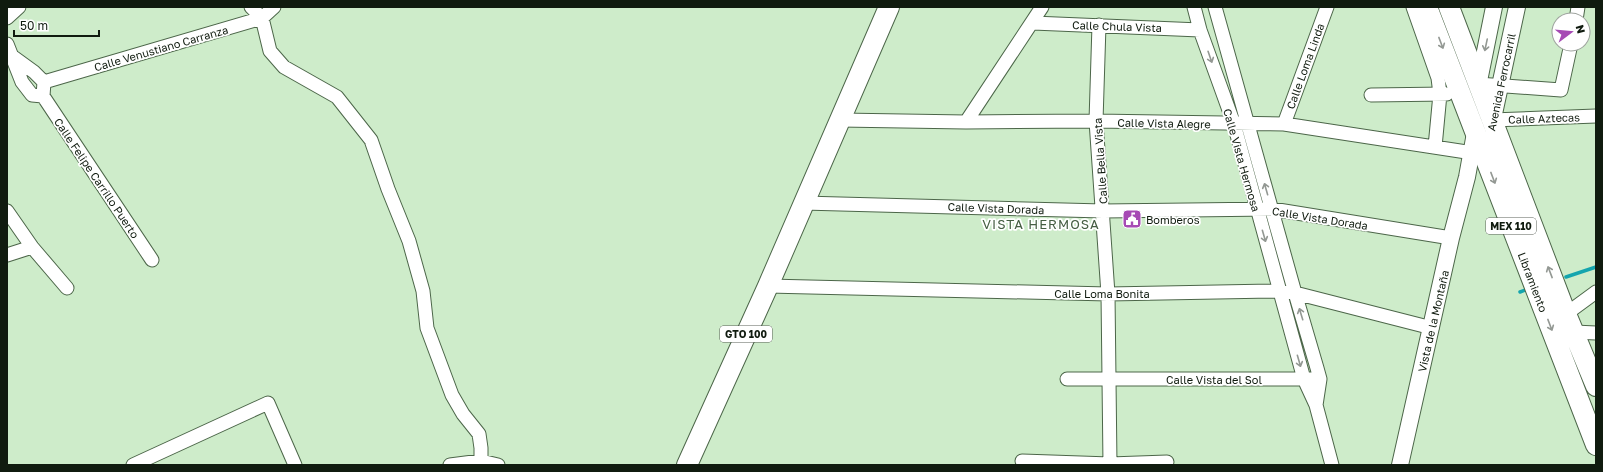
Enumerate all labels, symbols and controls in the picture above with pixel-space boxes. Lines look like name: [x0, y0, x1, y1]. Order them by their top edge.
scale bar: [14, 12, 99, 38]
north arrow: [1551, 12, 1591, 52]
text: 50 m: [20, 18, 48, 33]
street label: Calle Chula Vista: [1072, 18, 1162, 34]
street label: Calle Loma Linda: [1283, 21, 1327, 111]
street label: Calle Venustiano Carranza: [93, 23, 229, 73]
text: N: [1574, 23, 1588, 35]
street label: Avenida Ferrocarril: [1484, 31, 1518, 132]
one-way arrow: [1438, 37, 1446, 49]
one-way arrow: [1482, 38, 1490, 51]
one-way arrow: [1207, 51, 1215, 63]
street label: Calle Vista Hermosa: [1221, 107, 1263, 213]
street label: Calle Aztecas: [1508, 110, 1580, 126]
street label: Calle Felipe Carrillo Puerto: [52, 115, 142, 241]
street label: Calle Vista Alegre: [1117, 116, 1211, 130]
street label: Calle Bella Vista: [1091, 118, 1109, 204]
one-way arrow: [1489, 171, 1497, 183]
one-way arrow: [1262, 183, 1269, 196]
street label: Calle Vista Dorada: [947, 200, 1045, 216]
street label: Calle Vista Dorada: [1271, 204, 1369, 232]
public building icon: Bomberos: [1121, 208, 1143, 230]
place label: Bomberos: [1146, 213, 1200, 226]
district label: VISTA HERMOSA: [982, 216, 1100, 232]
road number: MEX 110: [1486, 218, 1536, 234]
one-way arrow: [1261, 229, 1268, 242]
street label: Libramiento: [1516, 250, 1551, 314]
one-way arrow: [1546, 267, 1554, 279]
street label: Vista de la Montaña: [1415, 269, 1451, 373]
street label: Calle Loma Bonita: [1054, 287, 1150, 300]
one-way arrow: [1297, 308, 1304, 321]
one-way arrow: [1546, 319, 1554, 331]
road number: GTO 100: [720, 326, 772, 342]
one-way arrow: [1296, 354, 1303, 367]
street label: Calle Vista del Sol: [1166, 373, 1262, 386]

